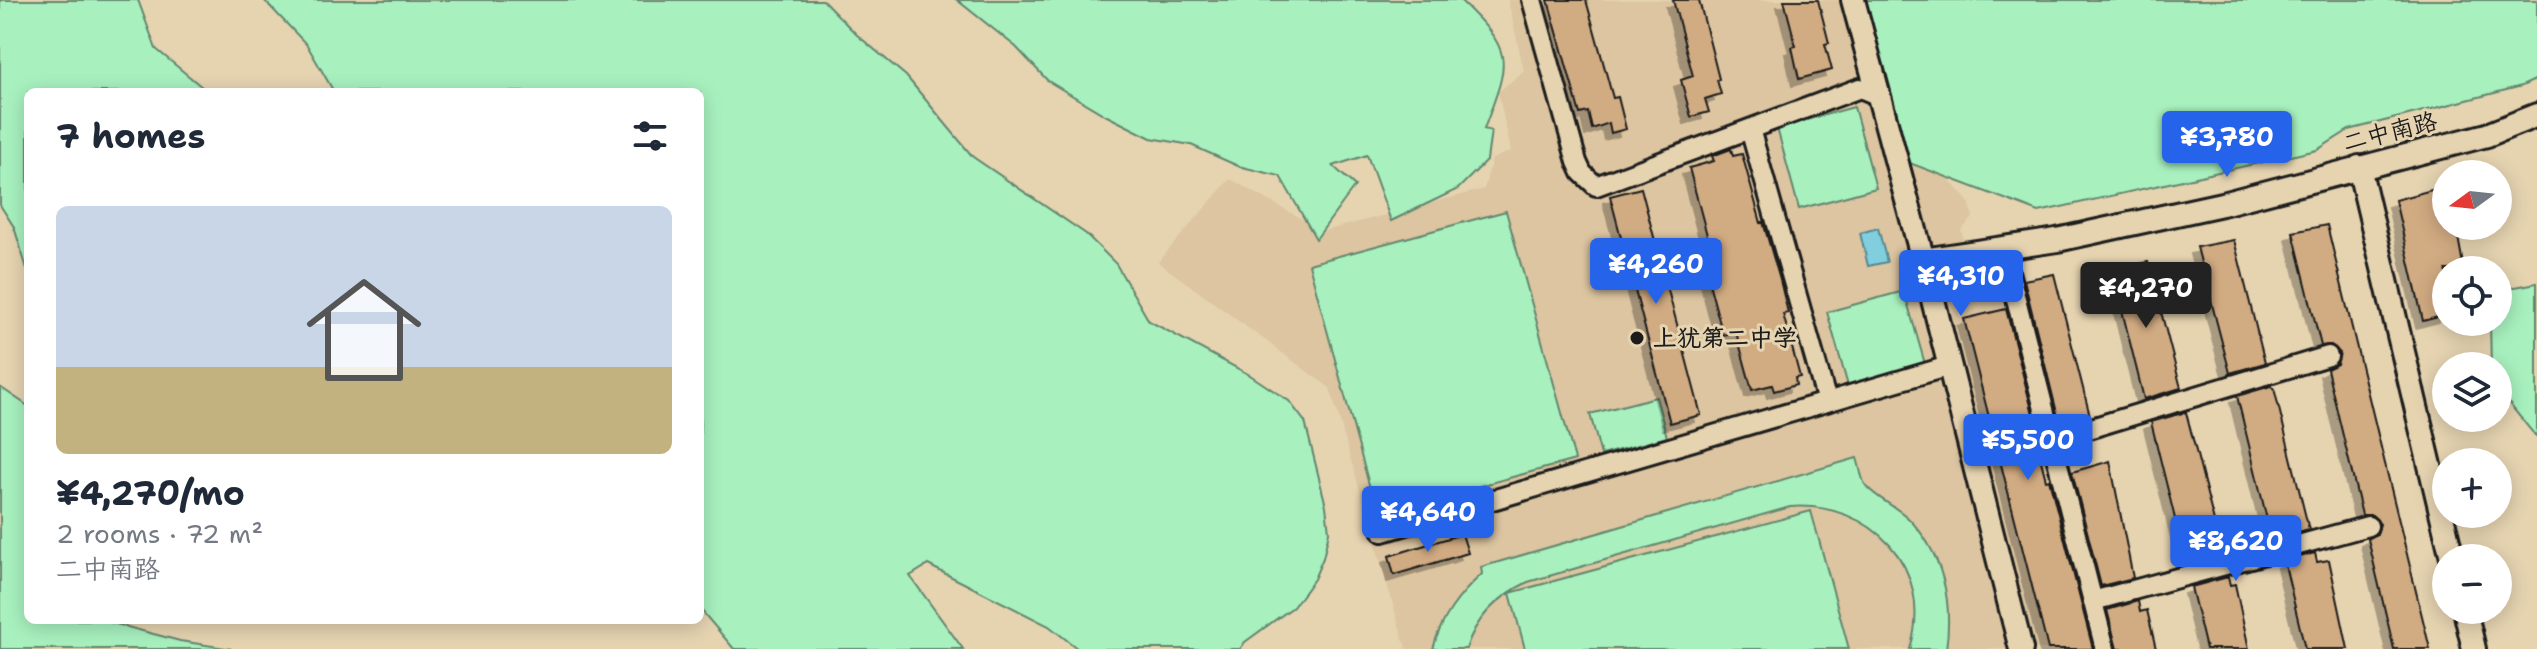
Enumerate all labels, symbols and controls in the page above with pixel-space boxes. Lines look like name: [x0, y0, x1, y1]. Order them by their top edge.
street label: 二中南路: [2340, 105, 2440, 159]
pin: ¥3,780: [2162, 111, 2292, 179]
text: 7 homes: [56, 113, 205, 159]
icon: filters: [628, 114, 672, 158]
text: ¥3,780: [2180, 119, 2274, 154]
north arrow: [2432, 160, 2512, 240]
map controls: [2432, 160, 2512, 624]
pin: ¥4,260: [1591, 238, 1721, 306]
text: ¥4,260: [1608, 246, 1704, 281]
pin: ¥4,310: [1896, 250, 2026, 318]
button: locate: [2432, 256, 2512, 336]
icon: home: [292, 258, 436, 402]
text: ¥4,310: [1917, 258, 2005, 293]
pin: ¥4,270: [2081, 262, 2211, 330]
text: ¥4,270: [2098, 270, 2194, 305]
place label: 上犹第二中学: [1653, 322, 1797, 354]
marker: 上犹第二中学: [1628, 329, 1646, 347]
button: layers: [2432, 352, 2512, 432]
pin: ¥5,500: [1963, 414, 2093, 482]
text: ¥5,500: [1981, 422, 2075, 457]
button: +: [2432, 448, 2512, 528]
text: ¥4,270/mo: [56, 470, 245, 516]
pin: ¥4,640: [1363, 486, 1493, 554]
text: ¥4,640: [1380, 494, 1476, 529]
pin: ¥8,620: [2171, 515, 2301, 583]
text: 2 rooms · 72 m²: [56, 516, 263, 551]
text: ¥8,620: [2188, 523, 2284, 558]
button: −: [2432, 544, 2512, 624]
text: 二中南路: [56, 551, 160, 586]

